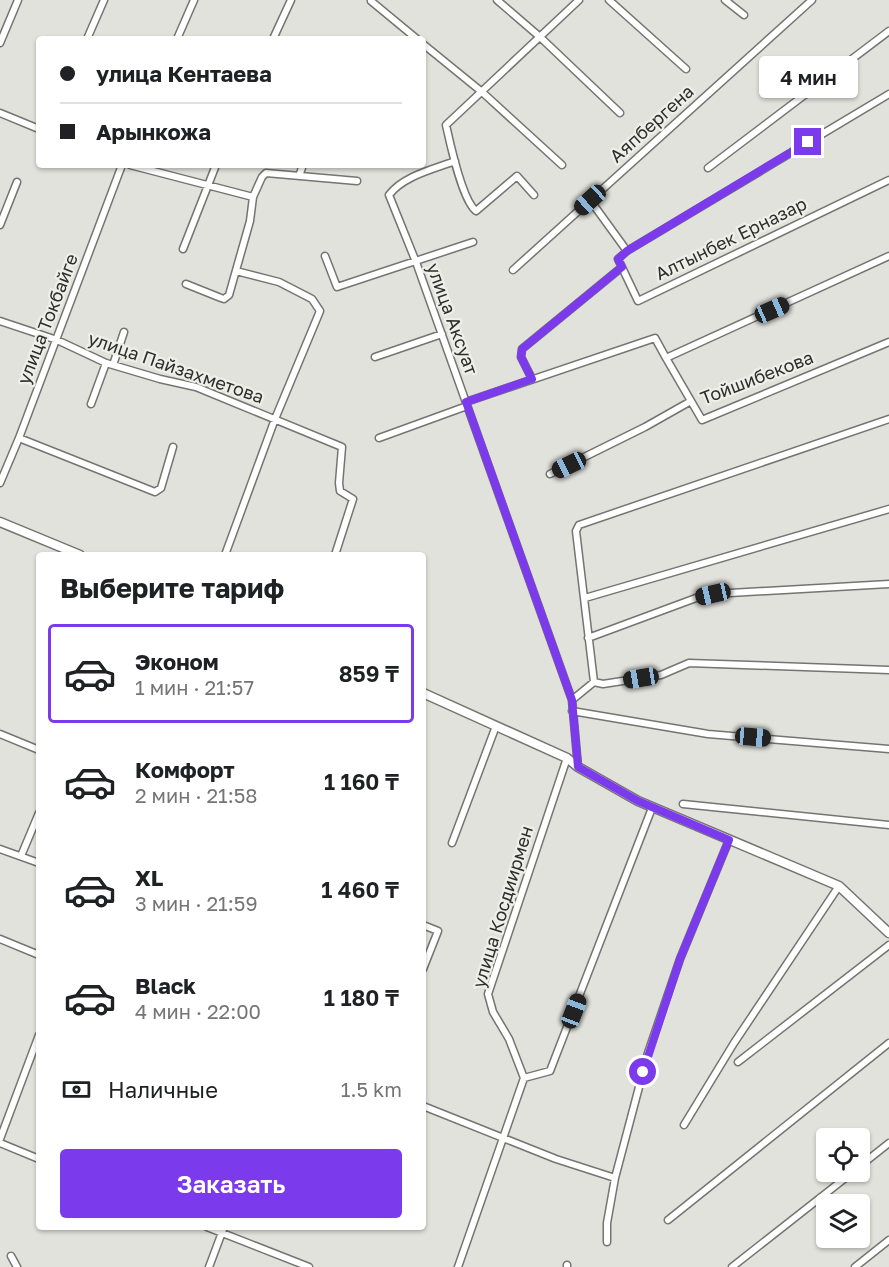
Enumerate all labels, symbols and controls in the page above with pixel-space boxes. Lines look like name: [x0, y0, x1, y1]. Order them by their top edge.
callout: 4 мин: [758, 55, 858, 97]
text: улица Кентаева: [96, 60, 272, 87]
text: 4 мин: [780, 65, 837, 89]
street label: Аяпбергена: [605, 80, 698, 167]
text: Арынкожа: [96, 118, 211, 145]
route end: [794, 128, 821, 155]
car: [571, 181, 609, 219]
street label: Алтынбек Ерназар: [651, 192, 810, 284]
street label: улица Токбайге: [12, 250, 82, 387]
street label: улица Аксуат: [423, 260, 483, 378]
car: [752, 294, 792, 326]
street label: улица Пайзахметова: [86, 327, 267, 407]
street label: Тойшибекова: [697, 345, 816, 409]
car: [549, 449, 589, 481]
text: Выберите тариф: [60, 572, 284, 604]
car: [693, 581, 733, 607]
icon: car: [63, 647, 117, 701]
text: Эконом: [135, 648, 219, 675]
text: 859 ₸: [339, 660, 399, 687]
car: [622, 666, 660, 690]
text: 1 мин · 21:57: [135, 675, 254, 699]
car: [734, 726, 772, 748]
icon: car: [63, 755, 117, 809]
text: Комфорт: [135, 756, 235, 783]
text: 1 160 ₸: [324, 768, 399, 795]
text: 2 мин · 21:58: [135, 783, 258, 807]
street label: улица Косдиирмен: [467, 823, 537, 990]
icon: car: [63, 863, 117, 917]
text: XL: [135, 864, 163, 891]
text: 1 460 ₸: [321, 876, 399, 903]
text: 3 мин · 21:59: [135, 891, 258, 915]
icon: car: [63, 971, 117, 1025]
text: Black: [135, 972, 196, 999]
text: 1 180 ₸: [324, 984, 399, 1011]
car: [559, 991, 589, 1031]
text: 4 мин · 22:00: [135, 999, 261, 1023]
route start: [629, 1058, 656, 1085]
icon: cash: [60, 1073, 93, 1106]
text: Наличные: [108, 1076, 218, 1103]
text: 1.5 km: [341, 1077, 402, 1101]
map controls: [816, 1128, 870, 1248]
button: locate: [816, 1128, 870, 1182]
button: Заказать: [60, 1149, 402, 1218]
button: layers: [816, 1194, 870, 1248]

